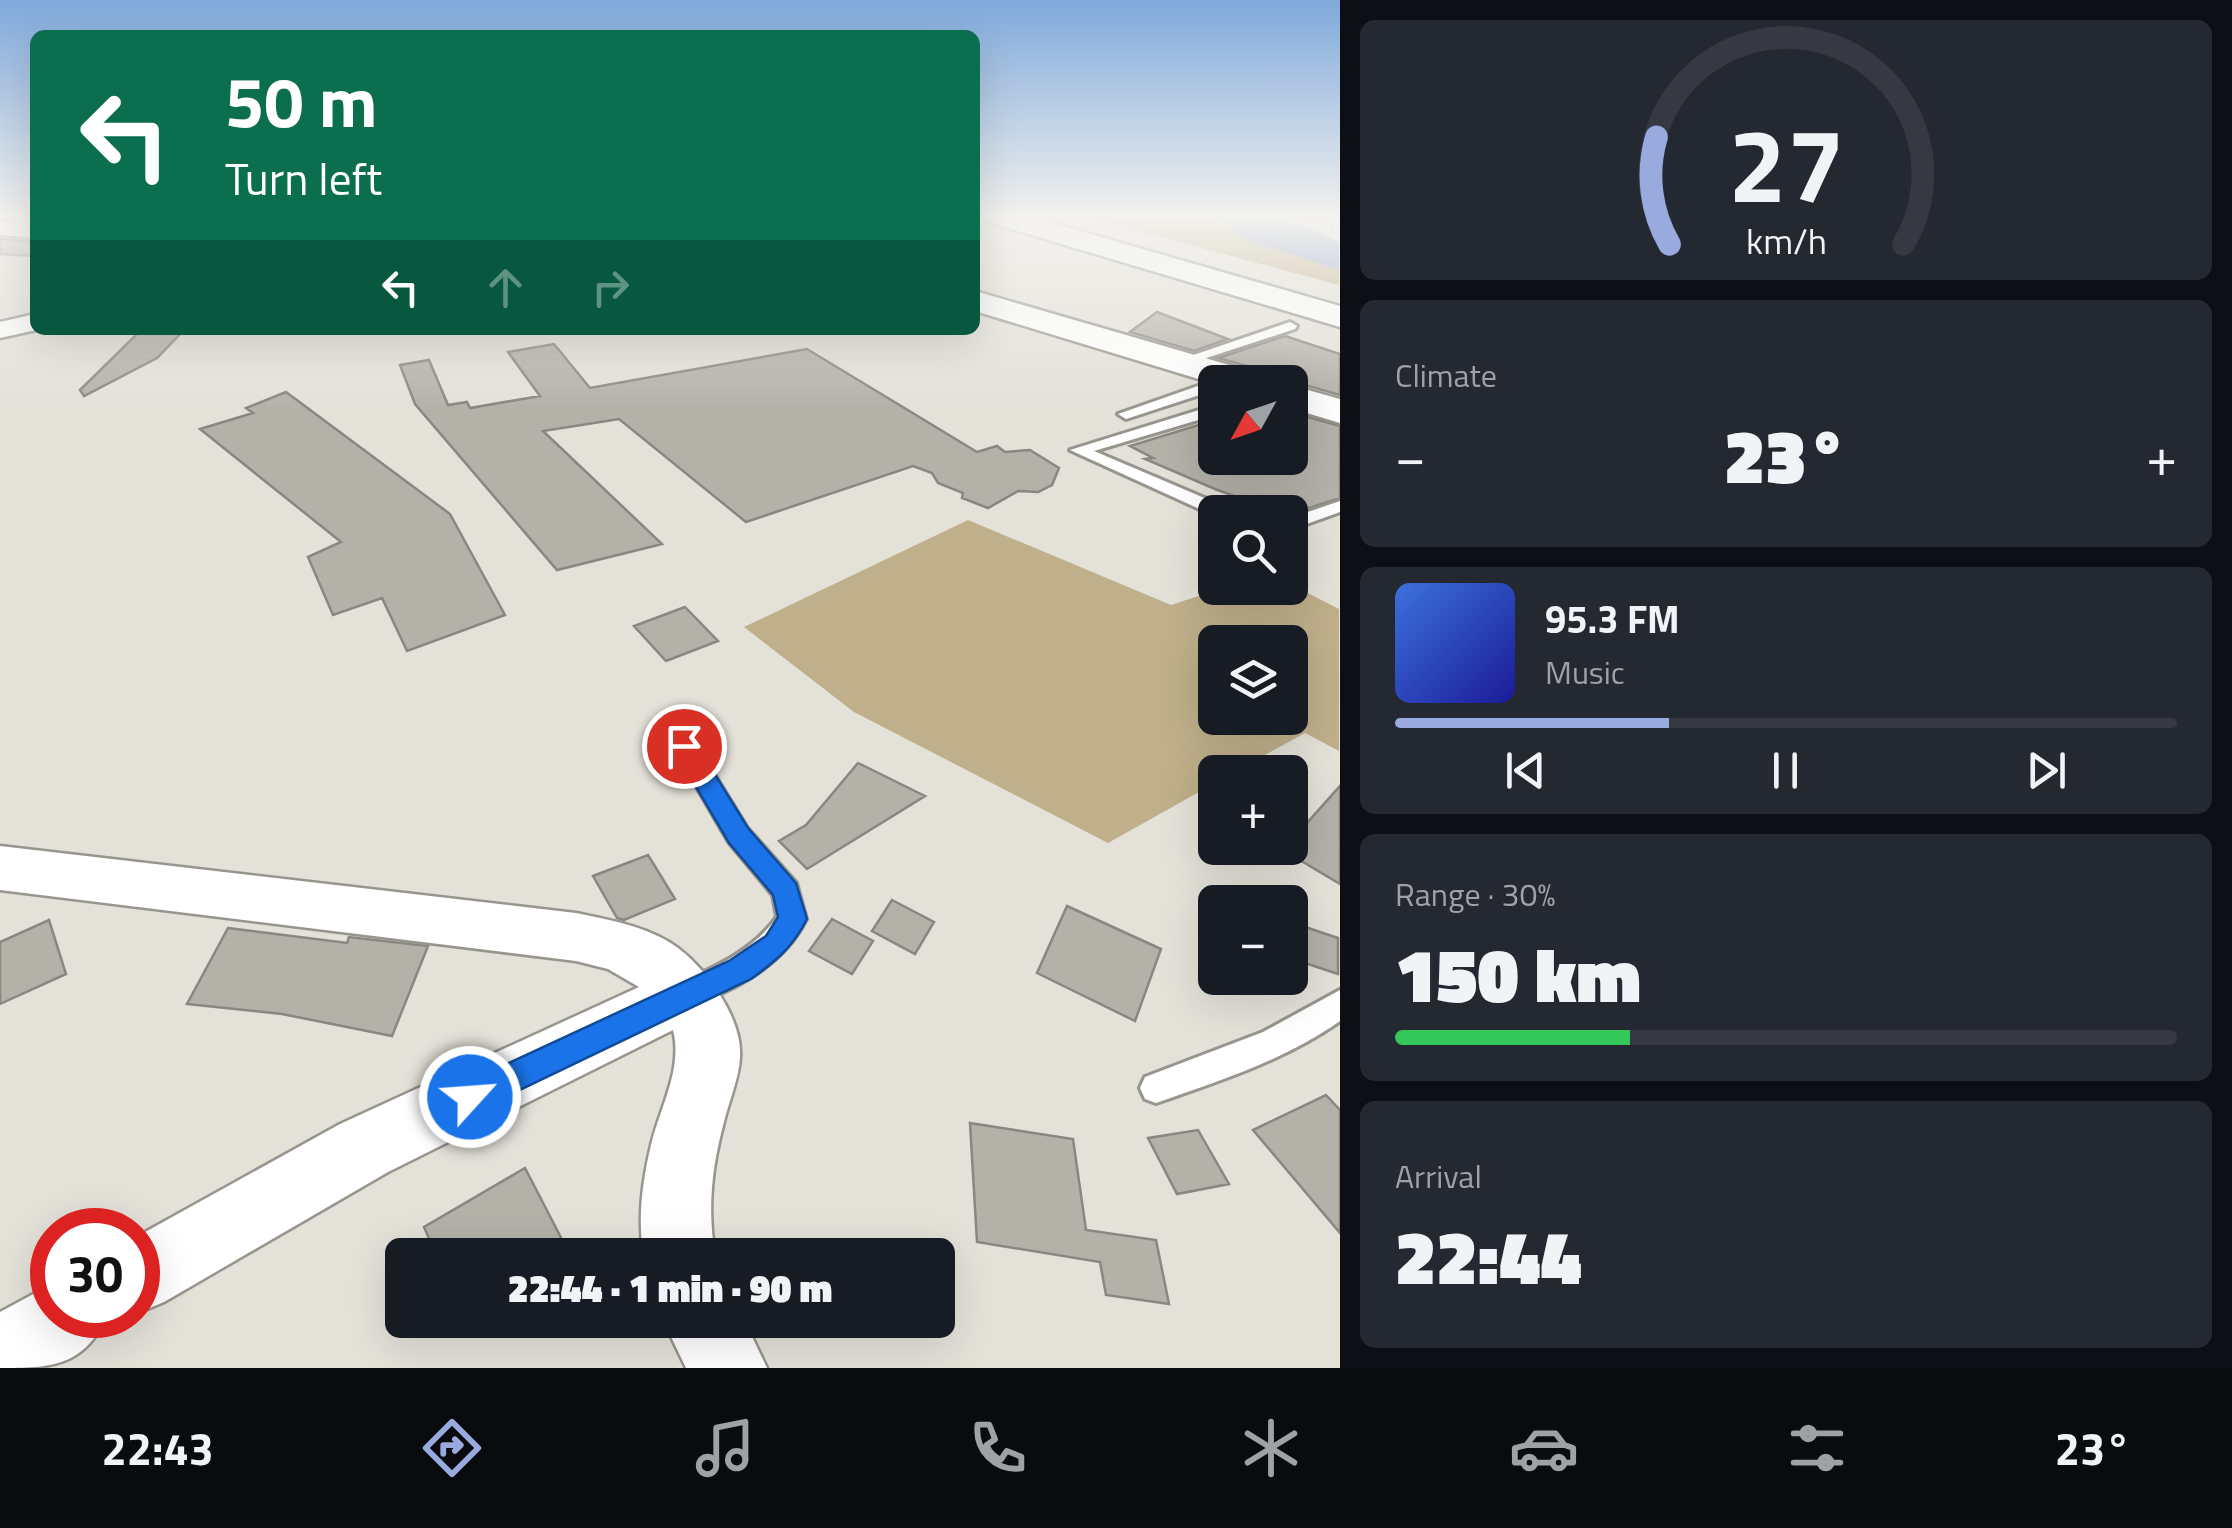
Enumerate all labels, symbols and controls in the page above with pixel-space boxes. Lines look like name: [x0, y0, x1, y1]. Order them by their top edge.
text: 50 m: [225, 48, 378, 154]
icon: left: [60, 70, 190, 200]
text: 27: [1728, 84, 1844, 242]
text: Turn left: [225, 144, 382, 212]
text: km/h: [1746, 213, 1826, 268]
icon: left: [373, 260, 428, 315]
icon: ahead: [478, 260, 533, 315]
icon: right: [583, 260, 638, 315]
text: Climate: [1395, 351, 1497, 399]
north arrow: [1198, 365, 1308, 475]
map controls: [1198, 365, 1308, 995]
text: 23°: [1724, 398, 1848, 512]
text: −: [1395, 414, 1426, 497]
text: +: [2146, 414, 2177, 497]
button: search: [1198, 495, 1308, 605]
text: 95.3 FM: [1545, 590, 1680, 648]
button: layers: [1198, 625, 1308, 735]
text: Music: [1545, 648, 1625, 696]
pin: [642, 704, 727, 789]
icon: arrive: [657, 719, 712, 774]
icon: previous: [1498, 743, 1553, 798]
icon: pause: [1758, 743, 1813, 798]
icon: next: [2019, 743, 2074, 798]
button: +: [1198, 755, 1308, 865]
text: Range · 30%: [1395, 870, 1555, 918]
button: −: [1198, 885, 1308, 995]
text: 150 km: [1395, 917, 1641, 1031]
position arrow: [418, 1045, 522, 1149]
text: Arrival: [1395, 1152, 1482, 1200]
text: 22:44: [1395, 1199, 1582, 1313]
speed limit sign: 30: [30, 1208, 160, 1338]
text: 22:44 · 1 min · 90 m: [508, 1259, 832, 1317]
icon: directions: [417, 1413, 487, 1483]
icon: music: [690, 1413, 760, 1483]
icon: phone: [963, 1413, 1033, 1483]
icon: climate: [1236, 1413, 1306, 1483]
icon: car: [1509, 1413, 1579, 1483]
icon: filters: [1782, 1413, 1852, 1483]
text: 22:43: [102, 1414, 214, 1482]
text: 23°: [2055, 1414, 2130, 1482]

